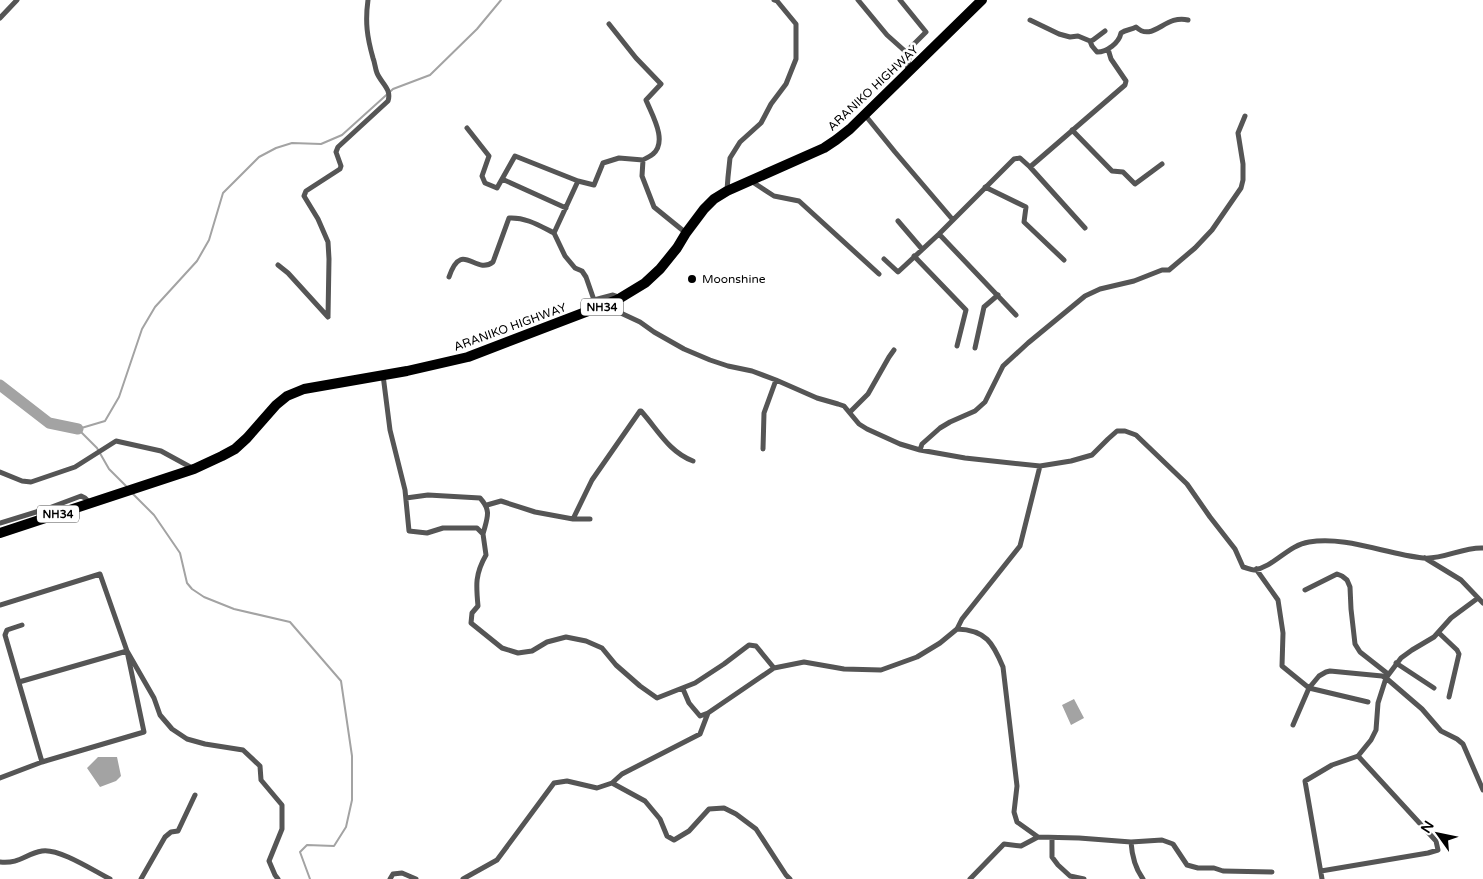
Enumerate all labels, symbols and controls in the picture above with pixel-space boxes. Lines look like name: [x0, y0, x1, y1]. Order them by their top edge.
street label: ARANIKO HIGHWAY: [825, 42, 921, 134]
place label: Moonshine: [702, 272, 766, 286]
marker: Moonshine: [686, 273, 698, 285]
road number: NH34: [581, 298, 623, 316]
street label: ARANIKO HIGHWAY: [452, 300, 568, 354]
road number: NH34: [37, 506, 79, 522]
north arrow: [1413, 809, 1463, 859]
text: N: [1417, 818, 1438, 837]

